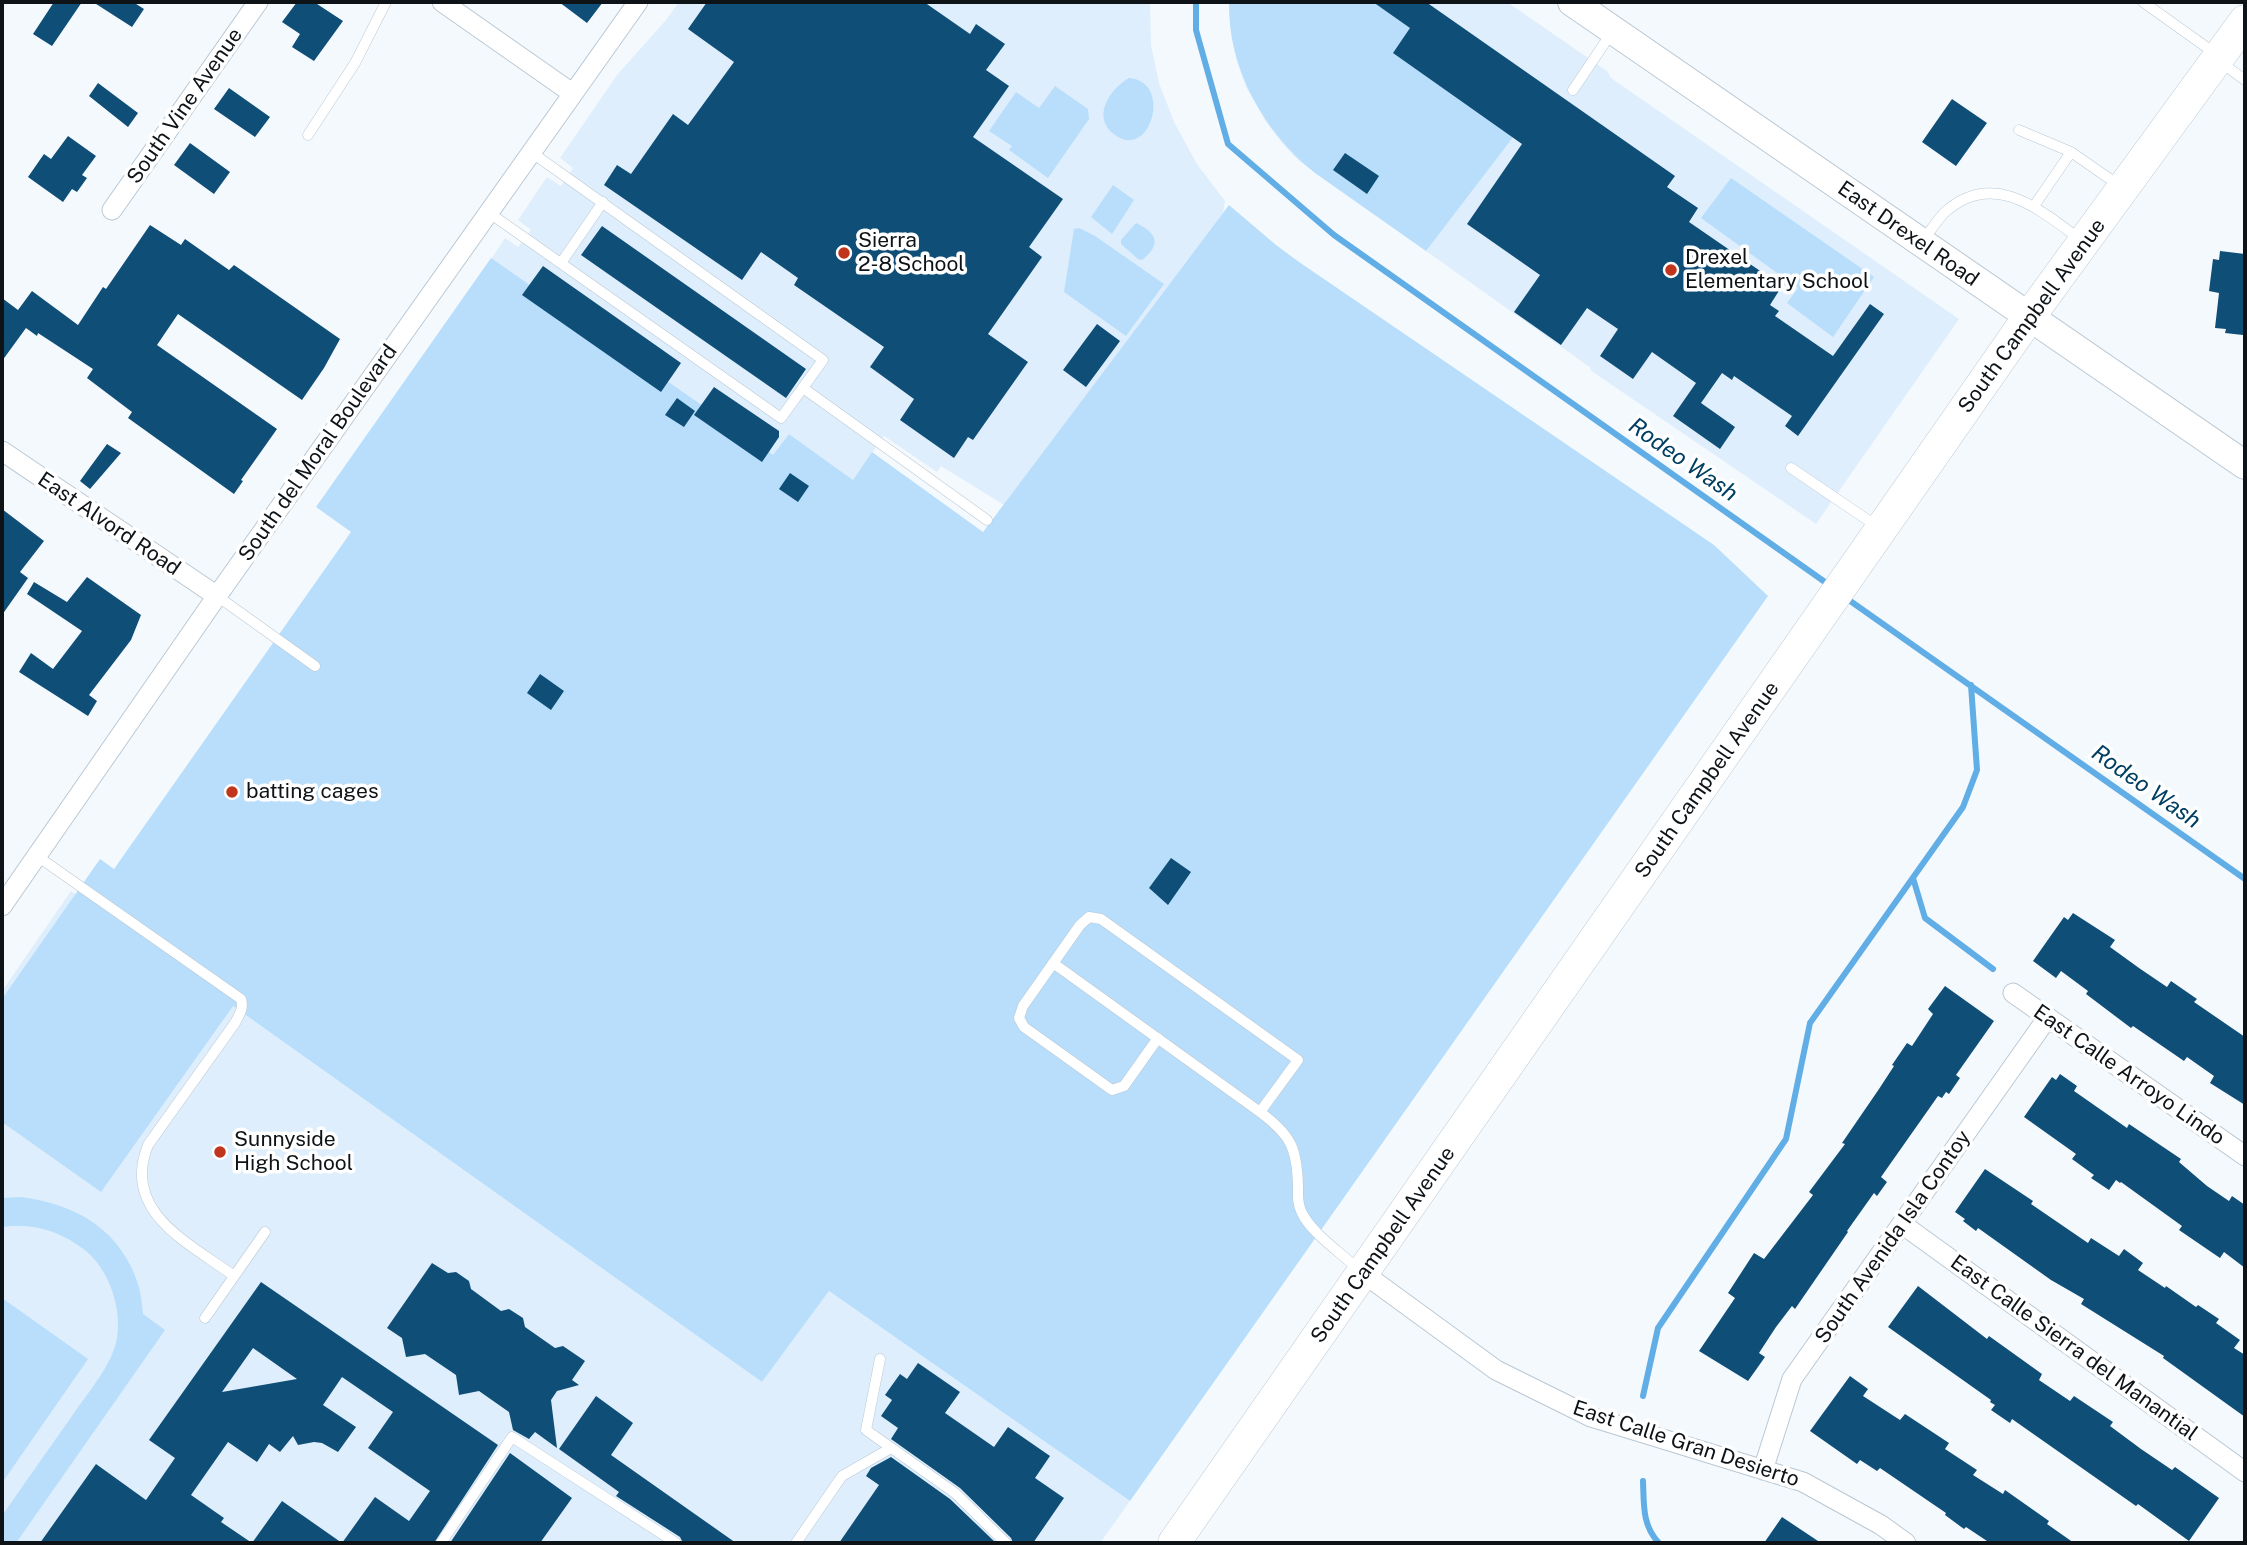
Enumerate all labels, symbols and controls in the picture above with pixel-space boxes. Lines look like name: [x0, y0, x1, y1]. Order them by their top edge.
street label: South Vine Avenue: [122, 23, 248, 189]
street label: East Drexel Road: [1833, 176, 1983, 292]
street label: South Campbell Avenue: [1953, 214, 2111, 418]
place label: Sierra 2-8 School: [858, 228, 965, 278]
marker: Sierra 2-8 School: [836, 245, 852, 261]
place label: Drexel Elementary School: [1685, 245, 1869, 295]
marker: Drexel Elementary School: [1663, 262, 1679, 278]
street label: South del Moral Boulevard: [233, 340, 403, 566]
water label: Rodeo Wash: [1623, 412, 1743, 508]
street label: East Alvord Road: [33, 467, 185, 581]
street label: South Campbell Avenue: [1630, 677, 1784, 883]
water label: Rodeo Wash: [2086, 739, 2206, 835]
place label: batting cages: [246, 779, 379, 805]
marker: batting cages: [224, 784, 240, 800]
street label: East Calle Arroyo Lindo: [2028, 999, 2230, 1151]
street label: South Avenida Isla Contoy: [1810, 1126, 1976, 1348]
place label: Sunnyside High School: [234, 1127, 353, 1177]
street label: South Campbell Avenue: [1306, 1142, 1460, 1348]
marker: Sunnyside High School: [212, 1144, 228, 1160]
street label: East Calle Sierra del Manantial: [1945, 1250, 2203, 1446]
street label: East Calle Gran Desierto: [1570, 1395, 1802, 1493]

